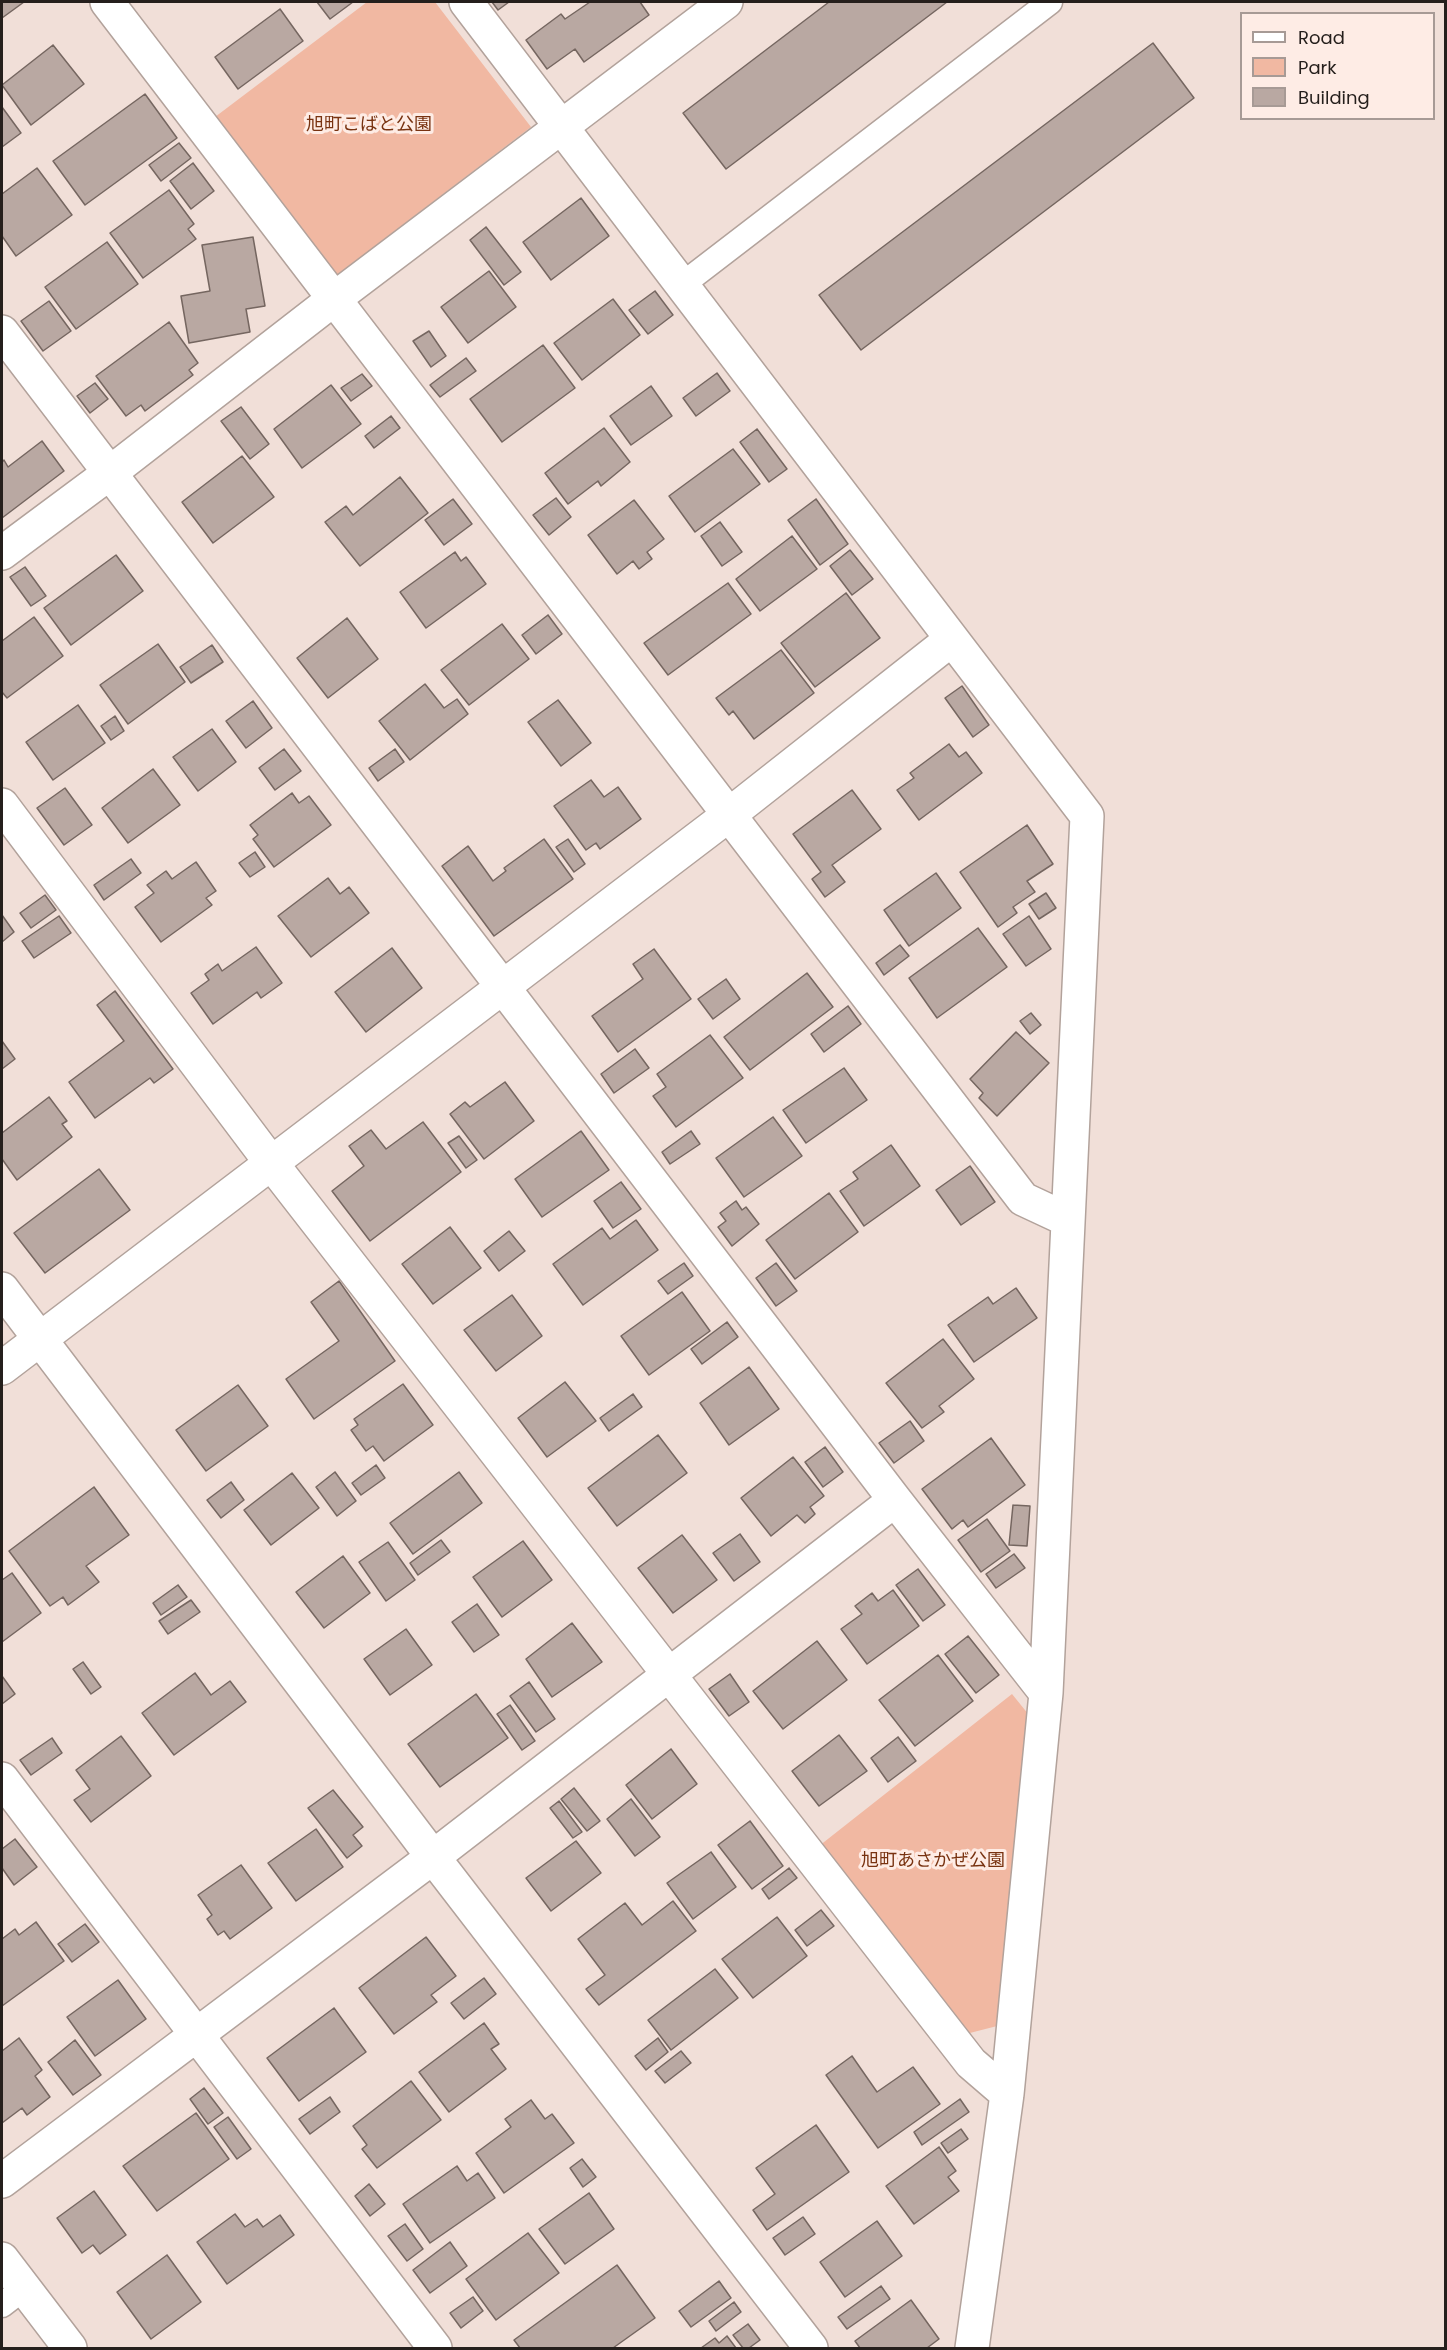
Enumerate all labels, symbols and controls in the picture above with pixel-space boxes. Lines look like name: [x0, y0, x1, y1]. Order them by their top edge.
legend: [1240, 12, 1435, 120]
text: Road: [1298, 25, 1345, 50]
text: Park: [1298, 55, 1337, 80]
text: Building: [1298, 85, 1370, 110]
park label: 旭町こばと公園: [306, 114, 432, 136]
park label: 旭町あさかぜ公園: [861, 1850, 1005, 1872]

